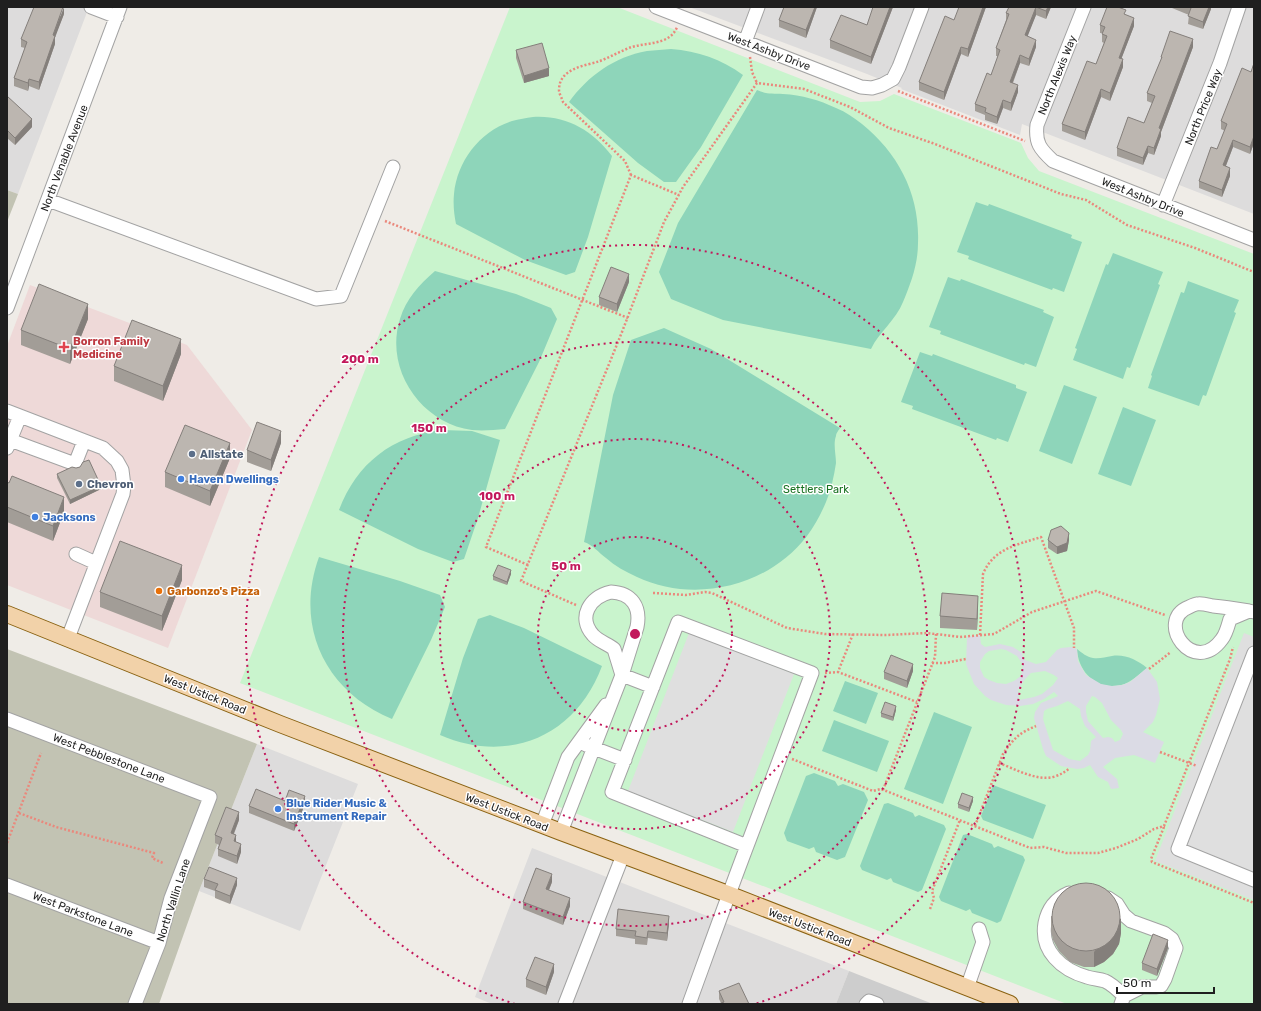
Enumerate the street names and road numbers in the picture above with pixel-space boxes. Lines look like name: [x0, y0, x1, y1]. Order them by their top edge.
street label: West Ashby Drive: [725, 30, 812, 73]
street label: North Alexis Way: [1036, 33, 1079, 117]
street label: North Price Way: [1182, 67, 1225, 147]
street label: North Venable Avenue: [38, 103, 91, 213]
street label: West Ashby Drive: [1100, 175, 1186, 220]
street label: West Ustick Road: [162, 672, 248, 717]
street label: West Pebblestone Lane: [51, 731, 167, 786]
street label: West Ustick Road: [463, 791, 550, 834]
street label: North Vallin Lane: [154, 857, 193, 943]
street label: West Parkstone Lane: [31, 889, 135, 940]
street label: West Ustick Road: [766, 906, 853, 949]

